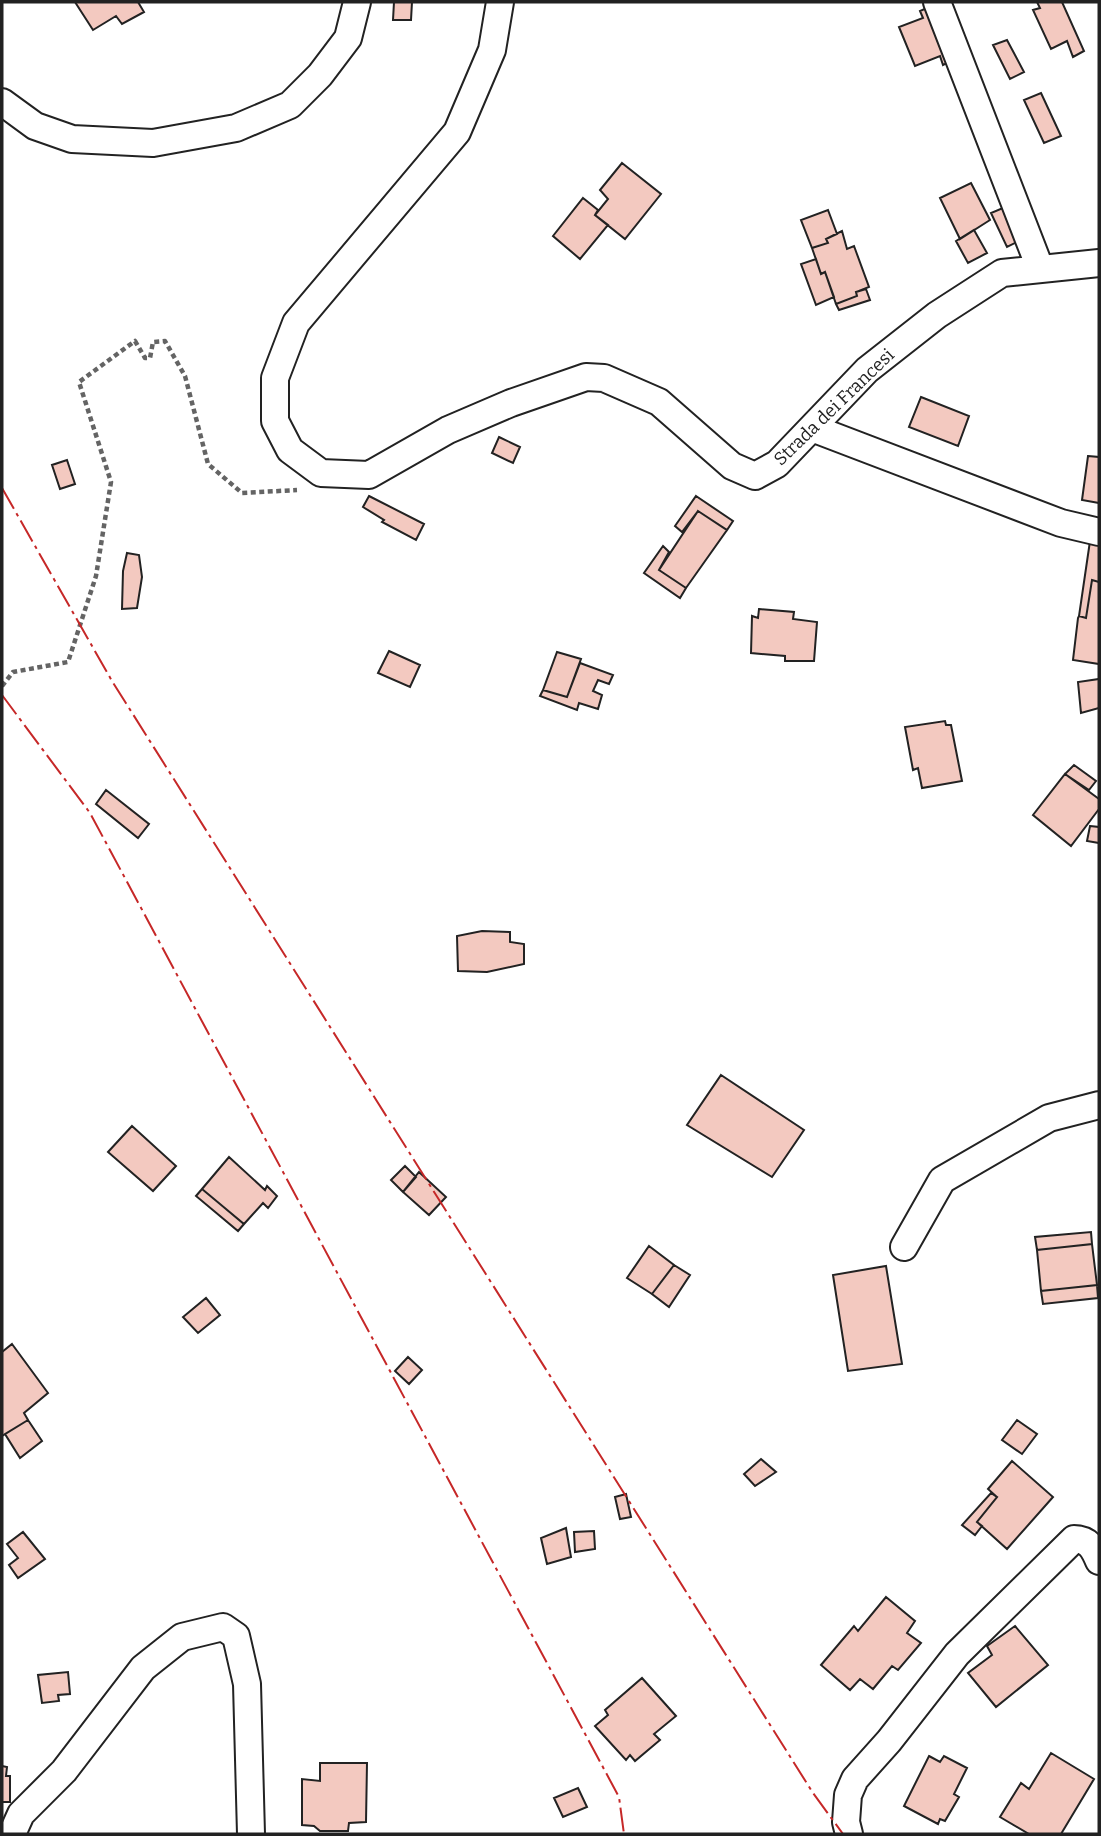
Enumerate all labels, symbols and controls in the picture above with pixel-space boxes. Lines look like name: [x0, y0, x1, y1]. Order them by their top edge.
street label: Strada dei Francesi: [769, 344, 899, 470]

